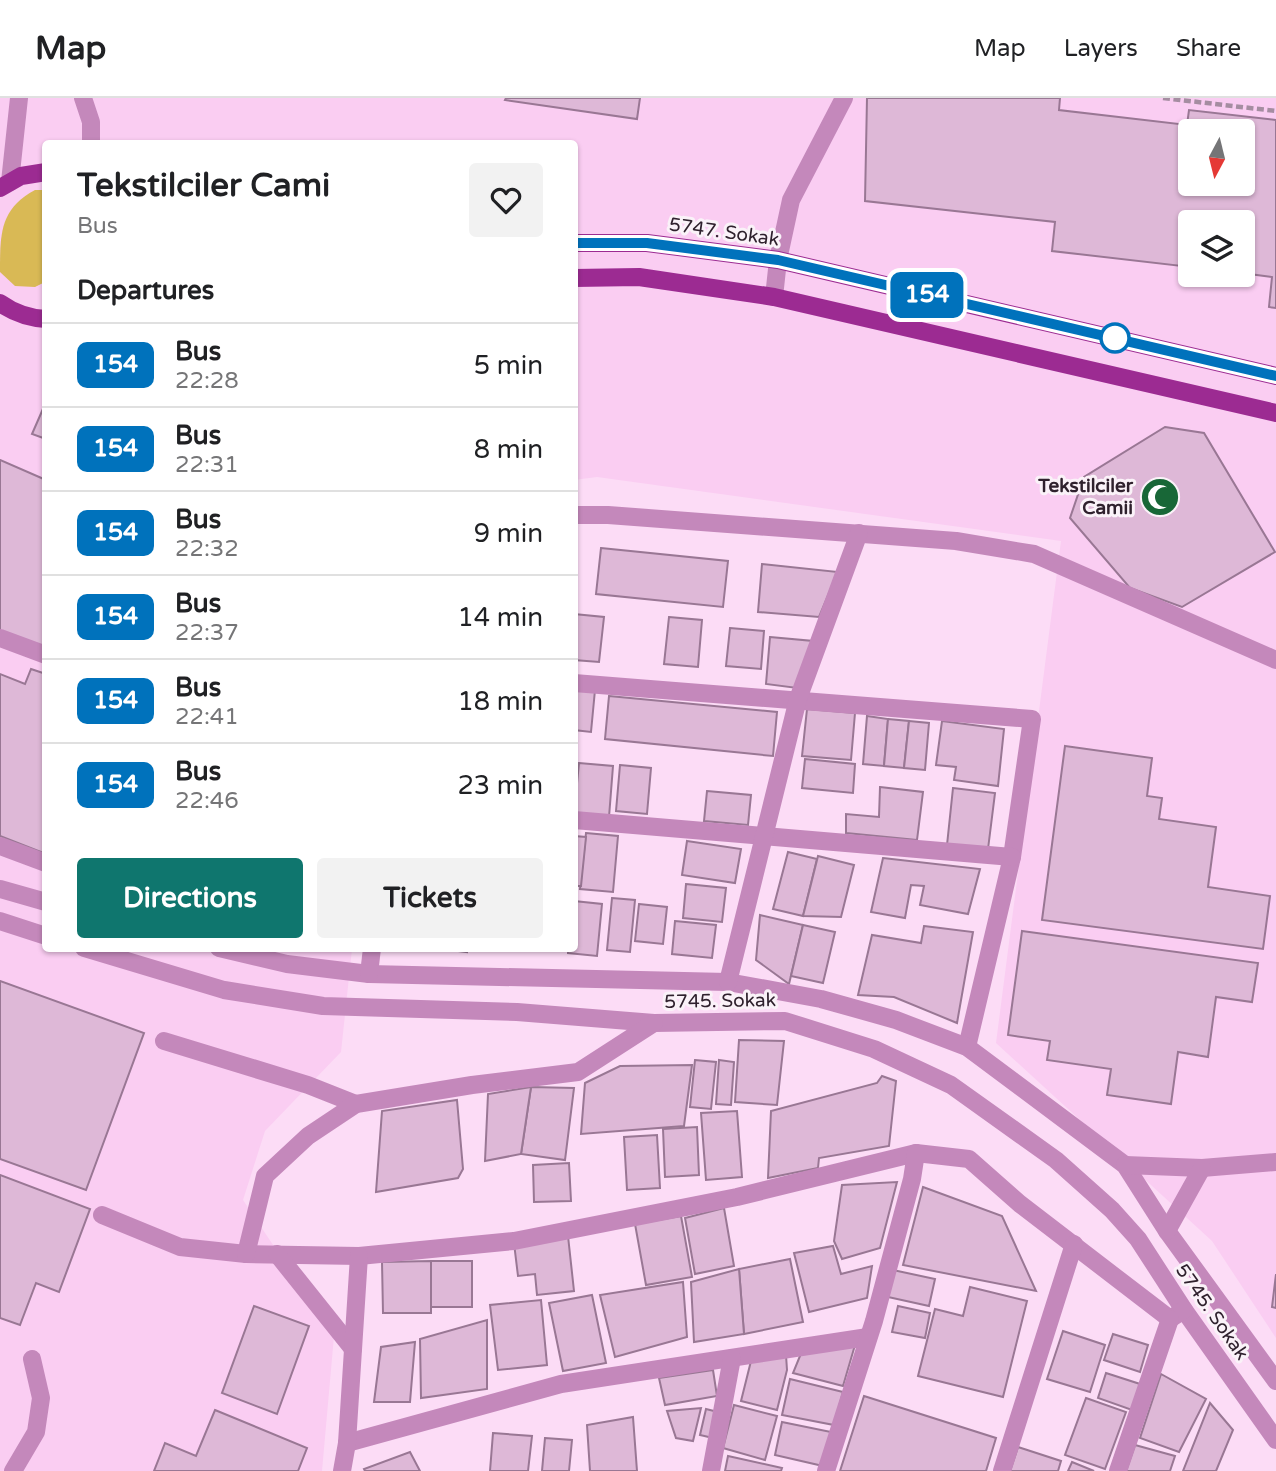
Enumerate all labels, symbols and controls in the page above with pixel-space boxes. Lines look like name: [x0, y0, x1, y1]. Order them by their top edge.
text: Map: [35, 29, 106, 68]
text: Map: [974, 34, 1026, 63]
text: Layers: [1064, 34, 1138, 63]
text: Share: [1176, 34, 1241, 63]
north arrow: [1178, 119, 1255, 196]
map controls: [1178, 119, 1255, 287]
button: heart: [469, 163, 543, 237]
text: Tekstilciler Cami: [77, 166, 330, 205]
button: layers: [1178, 210, 1255, 287]
text: Bus: [77, 212, 118, 240]
street label: 5747. Sokak: [667, 213, 781, 251]
line badge: 154: [887, 272, 967, 318]
text: Departures: [77, 275, 214, 306]
text: 154: [904, 280, 950, 309]
unlabelled marker: [1100, 323, 1130, 353]
text: Bus: [175, 336, 221, 367]
text: 154: [93, 350, 138, 379]
text: 5 min: [474, 350, 543, 381]
text: 22:28: [175, 367, 239, 395]
text: Bus: [175, 420, 221, 451]
text: 154: [93, 434, 138, 463]
text: 8 min: [474, 434, 543, 465]
text: 22:31: [175, 451, 239, 479]
place label: Tekstilciler Camii: [1037, 475, 1134, 519]
mosque icon: Tekstilciler Camii: [1139, 476, 1181, 518]
text: Bus: [175, 504, 221, 535]
text: 154: [93, 518, 138, 547]
text: 9 min: [474, 518, 543, 549]
text: 22:32: [175, 535, 239, 563]
text: Bus: [175, 588, 221, 619]
text: 154: [93, 602, 138, 631]
text: 14 min: [457, 602, 543, 633]
text: 22:37: [175, 619, 239, 647]
text: Bus: [175, 672, 221, 703]
text: 154: [93, 686, 138, 715]
text: 18 min: [457, 686, 543, 717]
text: 22:41: [175, 703, 239, 731]
text: Bus: [175, 756, 221, 787]
text: 154: [93, 770, 138, 799]
text: 23 min: [457, 770, 543, 801]
text: 22:46: [175, 787, 239, 815]
button: Directions: [77, 858, 303, 938]
button: Tickets: [317, 858, 543, 938]
street label: 5745. Sokak: [664, 989, 776, 1013]
street label: 5745. Sokak: [1171, 1260, 1253, 1364]

